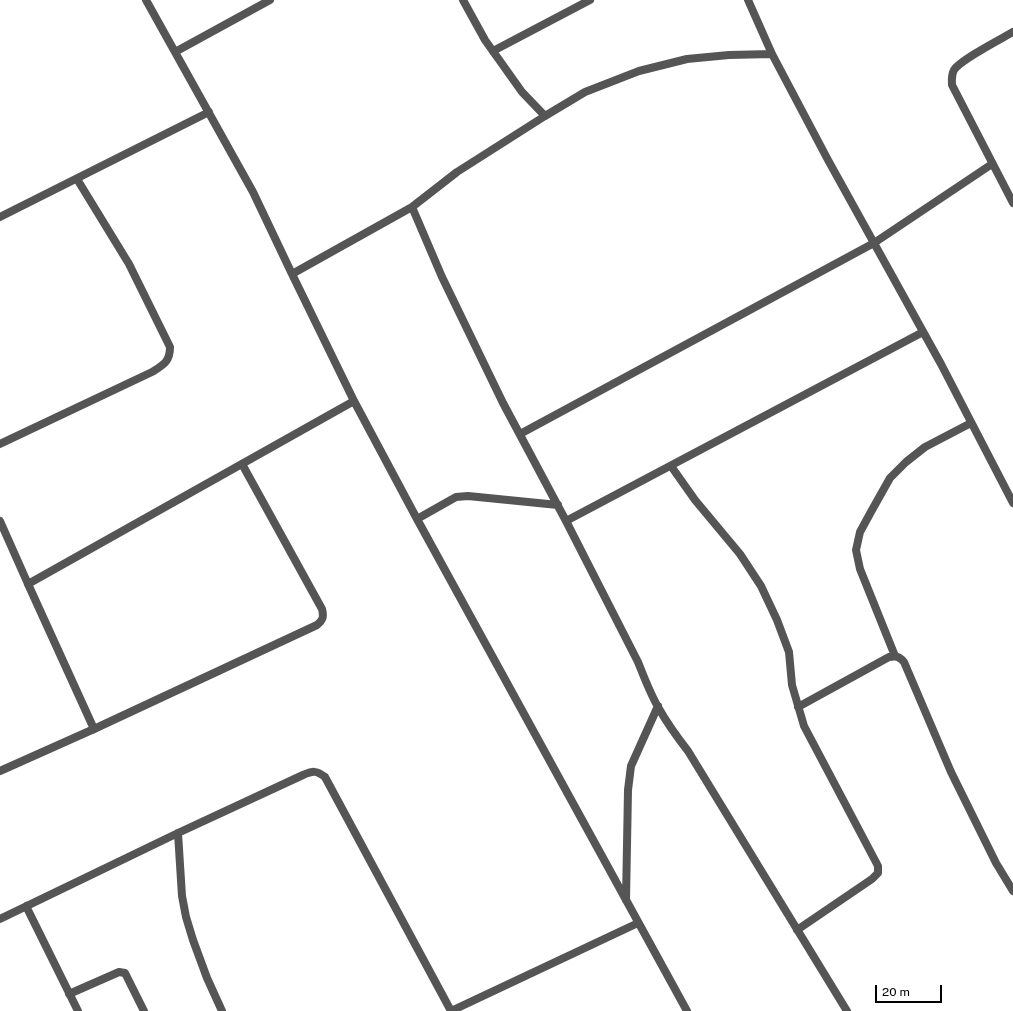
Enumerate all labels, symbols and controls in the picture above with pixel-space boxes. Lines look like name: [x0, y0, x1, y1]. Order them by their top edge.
scale bar: [877, 977, 944, 1003]
text: 20 m: [882, 985, 910, 999]

